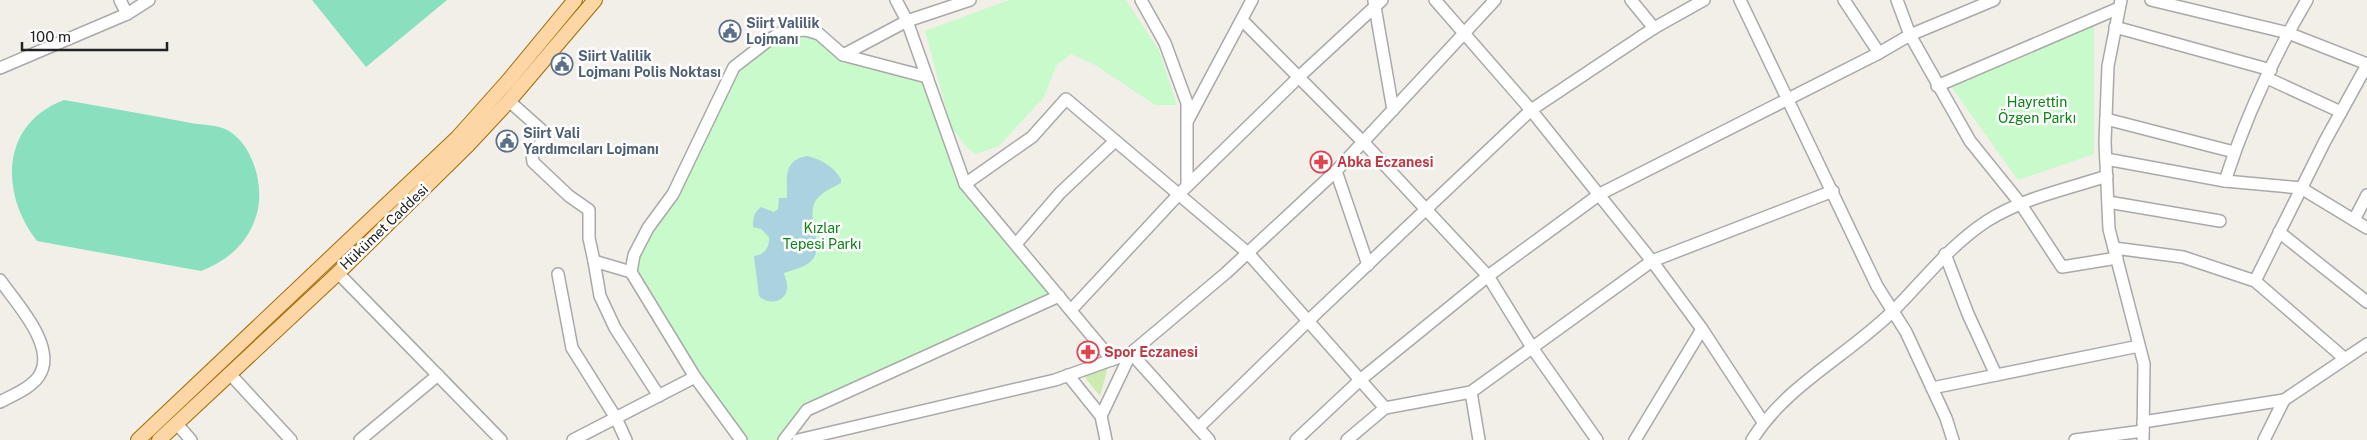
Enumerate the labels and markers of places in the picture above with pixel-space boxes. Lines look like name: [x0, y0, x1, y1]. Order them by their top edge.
place label: Siirt Valilik Lojmanı: [746, 15, 820, 47]
public building icon: Siirt Valilik Lojmanı: [718, 19, 742, 43]
place label: Siirt Valilik Lojmanı Polis Noktası: [578, 48, 721, 80]
public building icon: Siirt Valilik Lojmanı Polis Noktası: [550, 52, 574, 76]
place label: Siirt Vali Yardımcıları Lojmanı: [523, 125, 659, 157]
public building icon: Siirt Vali Yardımcıları Lojmanı: [495, 129, 519, 153]
pharmacy icon: Abka Eczanesi: [1309, 150, 1333, 174]
place label: Abka Eczanesi: [1337, 154, 1433, 170]
pharmacy icon: Spor Eczanesi: [1076, 340, 1100, 364]
place label: Spor Eczanesi: [1104, 344, 1198, 360]

